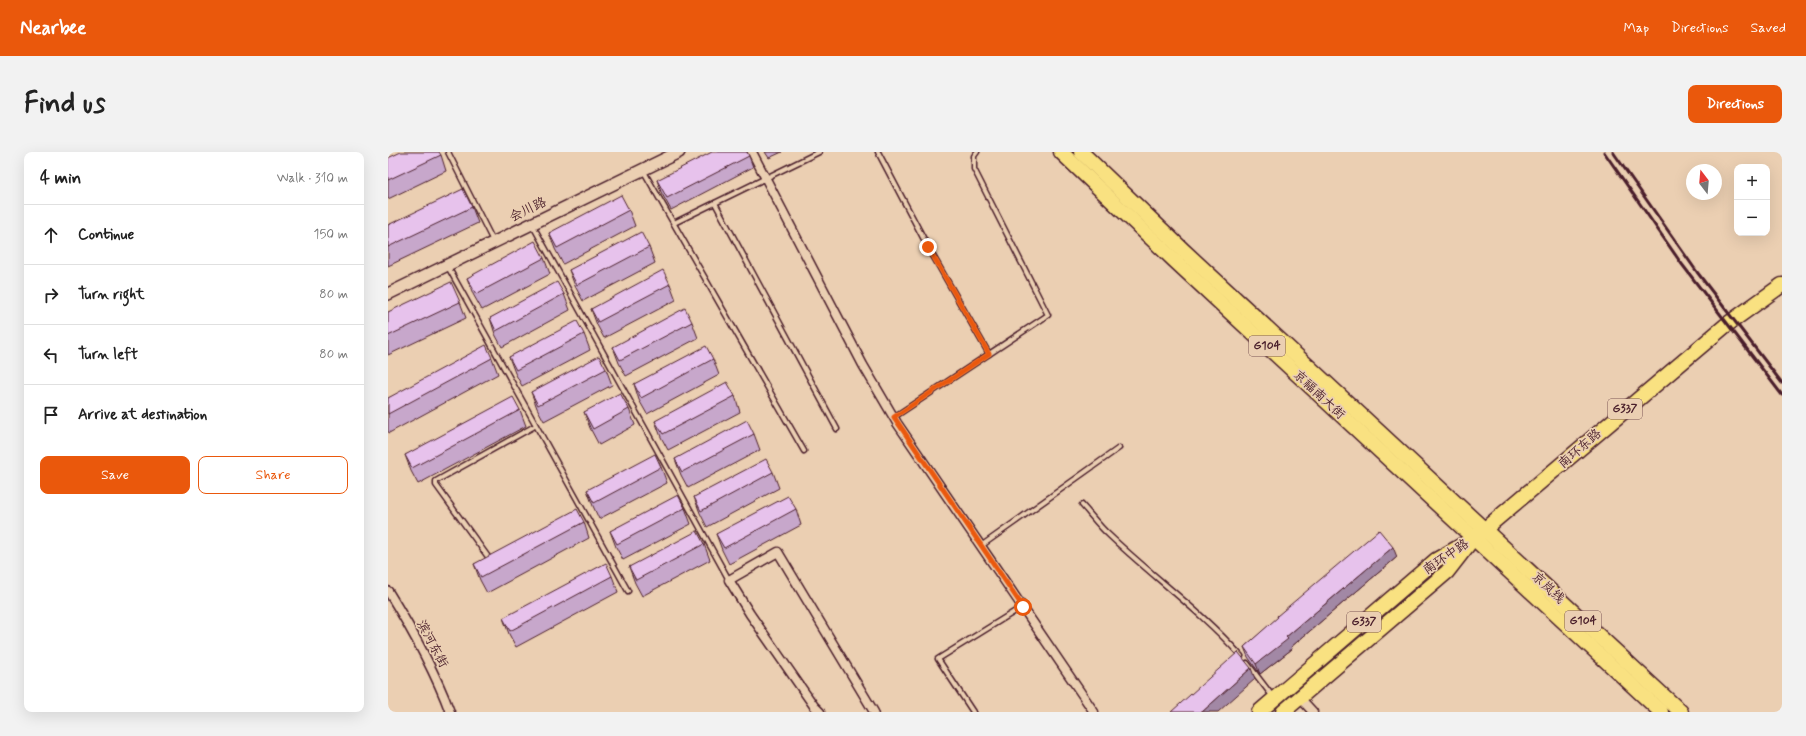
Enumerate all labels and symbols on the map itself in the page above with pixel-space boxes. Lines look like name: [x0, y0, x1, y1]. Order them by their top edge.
north arrow: [1686, 164, 1722, 200]
street label: 会川路: [507, 194, 549, 226]
route end: [919, 238, 937, 256]
road number: G104: [1249, 336, 1285, 356]
street label: 京福南大街: [1289, 367, 1349, 423]
road number: G337: [1608, 399, 1642, 419]
street label: 南环东路: [1555, 426, 1605, 472]
street label: 南环中路: [1420, 535, 1472, 579]
street label: 京岚线: [1528, 568, 1568, 608]
route start: [1014, 598, 1032, 616]
road number: G104: [1565, 611, 1601, 631]
road number: G337: [1347, 612, 1381, 632]
street label: 滨河东街: [412, 617, 452, 671]

